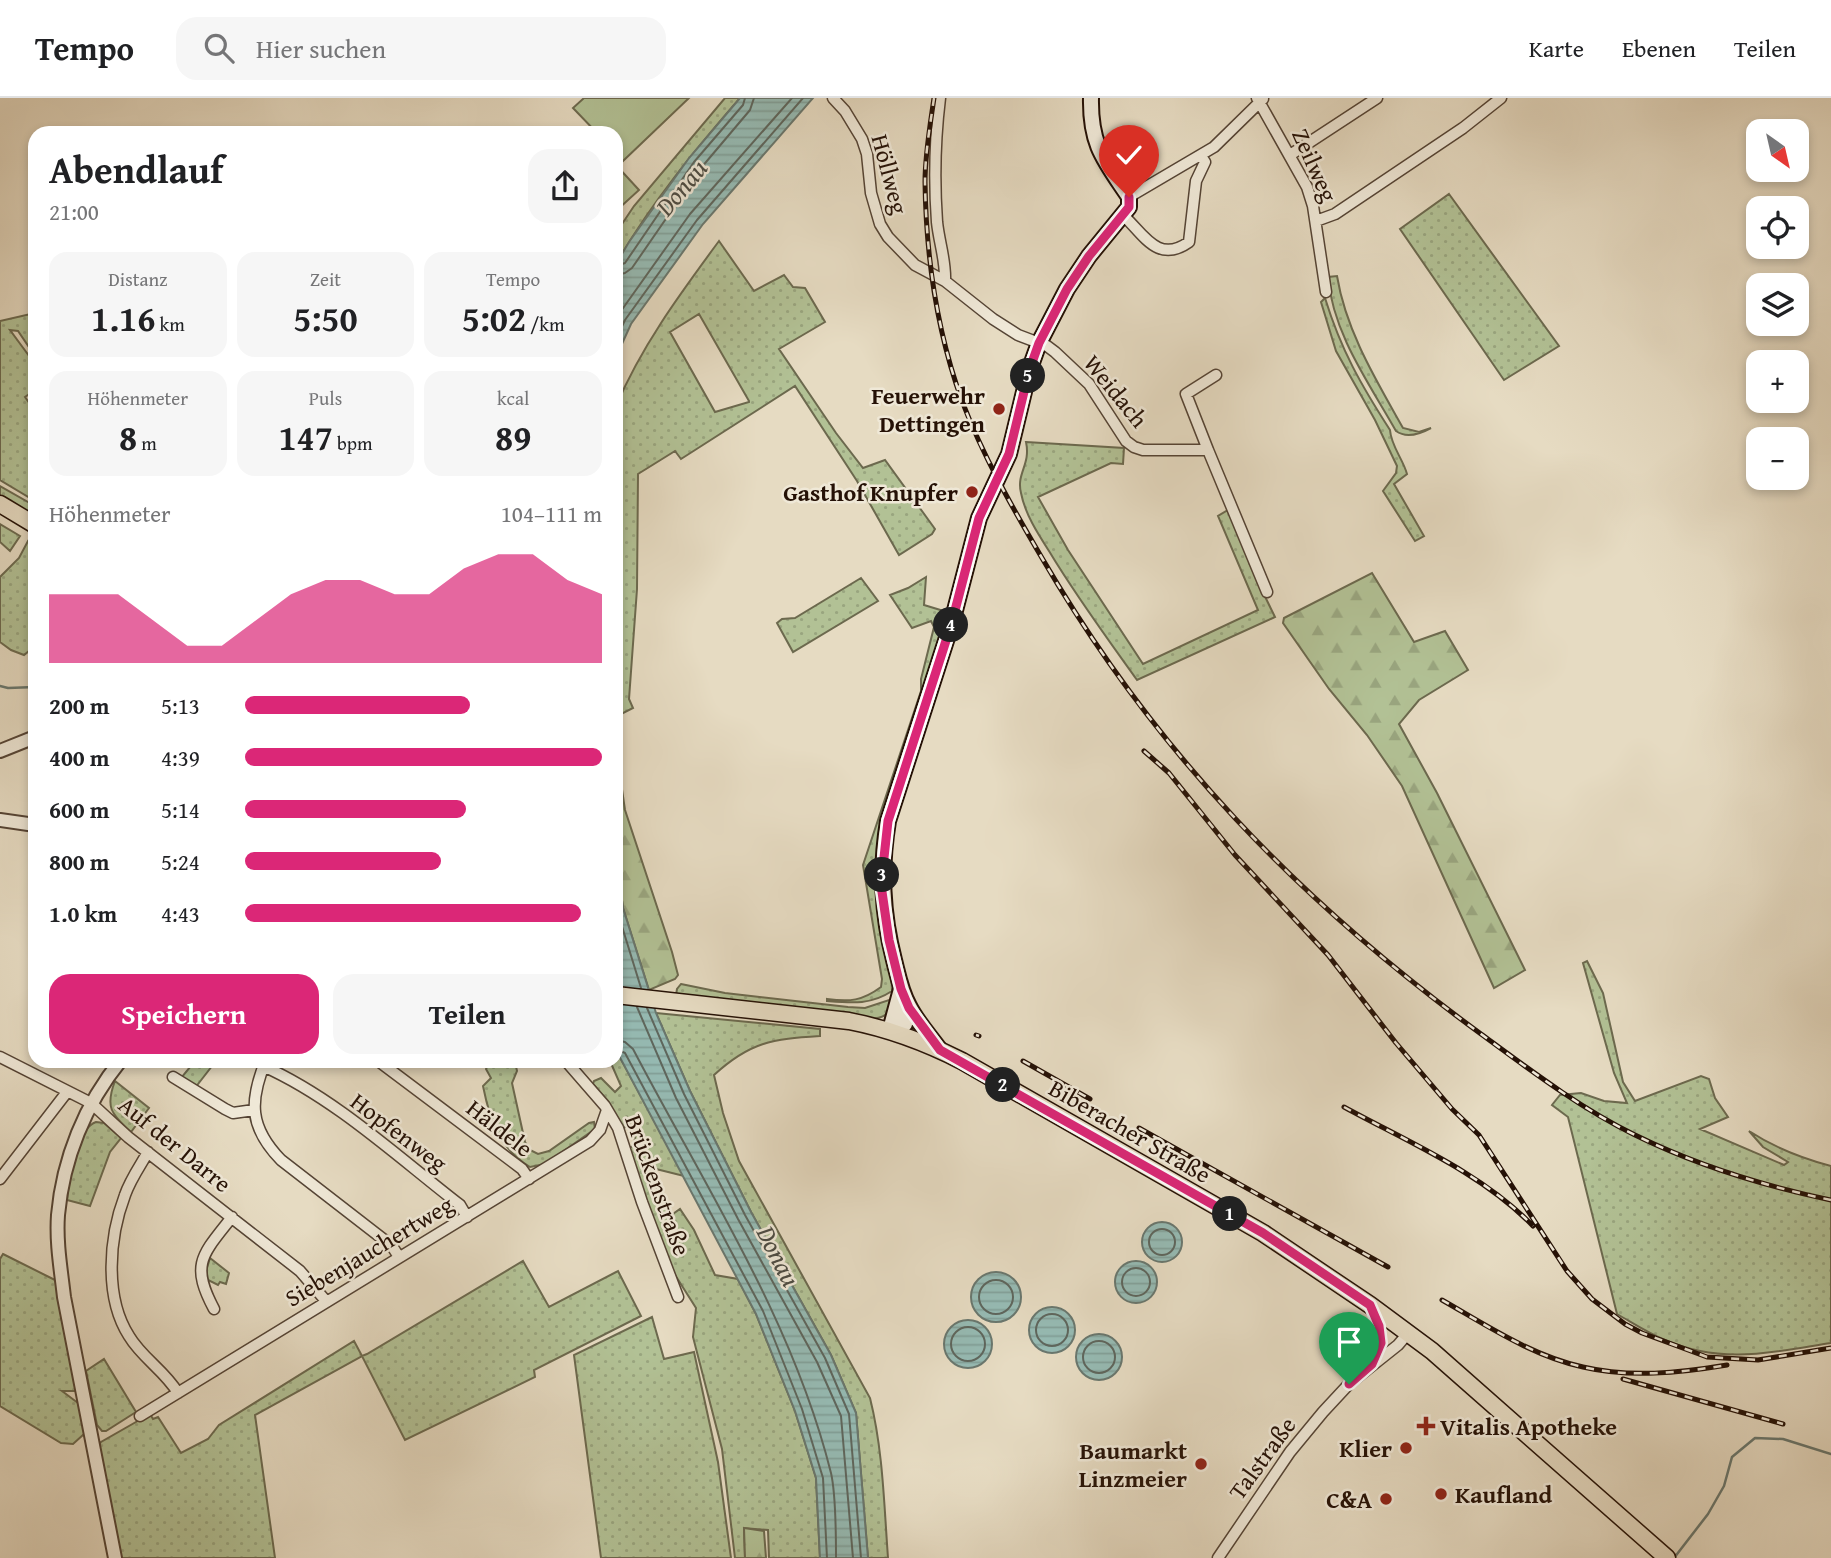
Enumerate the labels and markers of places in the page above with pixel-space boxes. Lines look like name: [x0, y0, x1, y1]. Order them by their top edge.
pin: [1099, 125, 1159, 197]
pin: 5: [1010, 358, 1046, 394]
place label: Feuerwehr Dettingen: [871, 378, 985, 441]
marker: Feuerwehr Dettingen: [991, 401, 1007, 417]
place label: Gasthof Knupfer: [783, 475, 958, 510]
marker: Gasthof Knupfer: [964, 484, 980, 500]
pin: 4: [934, 608, 968, 642]
pin: 3: [864, 858, 900, 892]
pin: 2: [986, 1068, 1020, 1102]
pin: 1: [1212, 1196, 1248, 1232]
pin: [1319, 1312, 1379, 1384]
place label: Vitalis Apotheke: [1440, 1409, 1617, 1444]
marker: Vitalis Apotheke: [1418, 1418, 1434, 1434]
place label: Klier: [1339, 1431, 1392, 1466]
place label: Baumarkt Linzmeier: [1079, 1433, 1187, 1496]
marker: Klier: [1398, 1440, 1414, 1456]
marker: Baumarkt Linzmeier: [1193, 1456, 1209, 1472]
place label: Kaufland: [1455, 1477, 1553, 1512]
place label: C&A: [1326, 1482, 1373, 1517]
marker: Kaufland: [1433, 1486, 1449, 1502]
marker: C&A: [1378, 1491, 1394, 1507]

